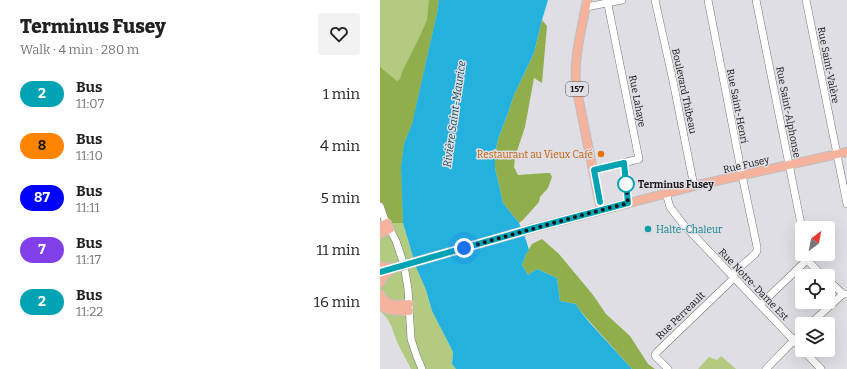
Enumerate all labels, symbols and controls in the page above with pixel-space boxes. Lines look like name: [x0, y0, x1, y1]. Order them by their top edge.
button: heart: [318, 13, 360, 55]
text: Terminus Fusey: [20, 15, 166, 38]
street label: Rue Saint-Valère: [815, 26, 841, 105]
text: Walk · 4 min · 280 m: [20, 42, 139, 57]
street label: Boulevard Thibeau: [669, 47, 699, 135]
water label: Rivière Saint-Maurice: [441, 59, 468, 168]
street label: Rue Saint-Alphonse: [773, 65, 803, 159]
street label: Rue Saint-Henri: [724, 68, 750, 144]
street label: Rue Lahaye: [626, 74, 648, 128]
text: Bus: [76, 78, 102, 96]
road number: 157: [566, 82, 588, 96]
text: 2: [38, 85, 46, 102]
text: 1 min: [323, 85, 360, 103]
text: 11:07: [76, 96, 104, 111]
text: Bus: [76, 130, 102, 148]
text: 8: [38, 137, 46, 154]
text: 4 min: [320, 137, 360, 155]
text: 11:10: [76, 148, 103, 163]
place label: Restaurant au Vieux Café: [477, 149, 593, 161]
marker: Restaurant au Vieux Café: [596, 149, 606, 159]
street label: Rue Fusey: [722, 154, 771, 176]
marker: Terminus Fusey: [617, 175, 635, 193]
place label: Terminus Fusey: [638, 179, 714, 191]
text: Bus: [76, 182, 102, 200]
text: 87: [34, 189, 50, 206]
text: 5 min: [321, 189, 360, 207]
text: 11:11: [76, 200, 100, 215]
north arrow: [795, 221, 835, 261]
map controls: [795, 221, 835, 357]
marker: Halte-Chaleur: [643, 224, 653, 234]
place label: Halte-Chaleur: [656, 224, 723, 236]
text: Bus: [76, 234, 102, 252]
your location: [454, 238, 474, 258]
text: 7: [38, 241, 46, 258]
text: 11 min: [317, 241, 360, 259]
street label: Rue Notre-Dame Est: [716, 246, 791, 323]
text: 11:17: [76, 252, 101, 267]
button: locate: [795, 269, 835, 309]
text: Bus: [76, 286, 102, 304]
street label: Rue Perreault: [654, 289, 708, 342]
text: 2: [38, 293, 46, 310]
text: 16 min: [314, 293, 360, 311]
text: 11:22: [76, 304, 103, 319]
button: layers: [795, 317, 835, 357]

